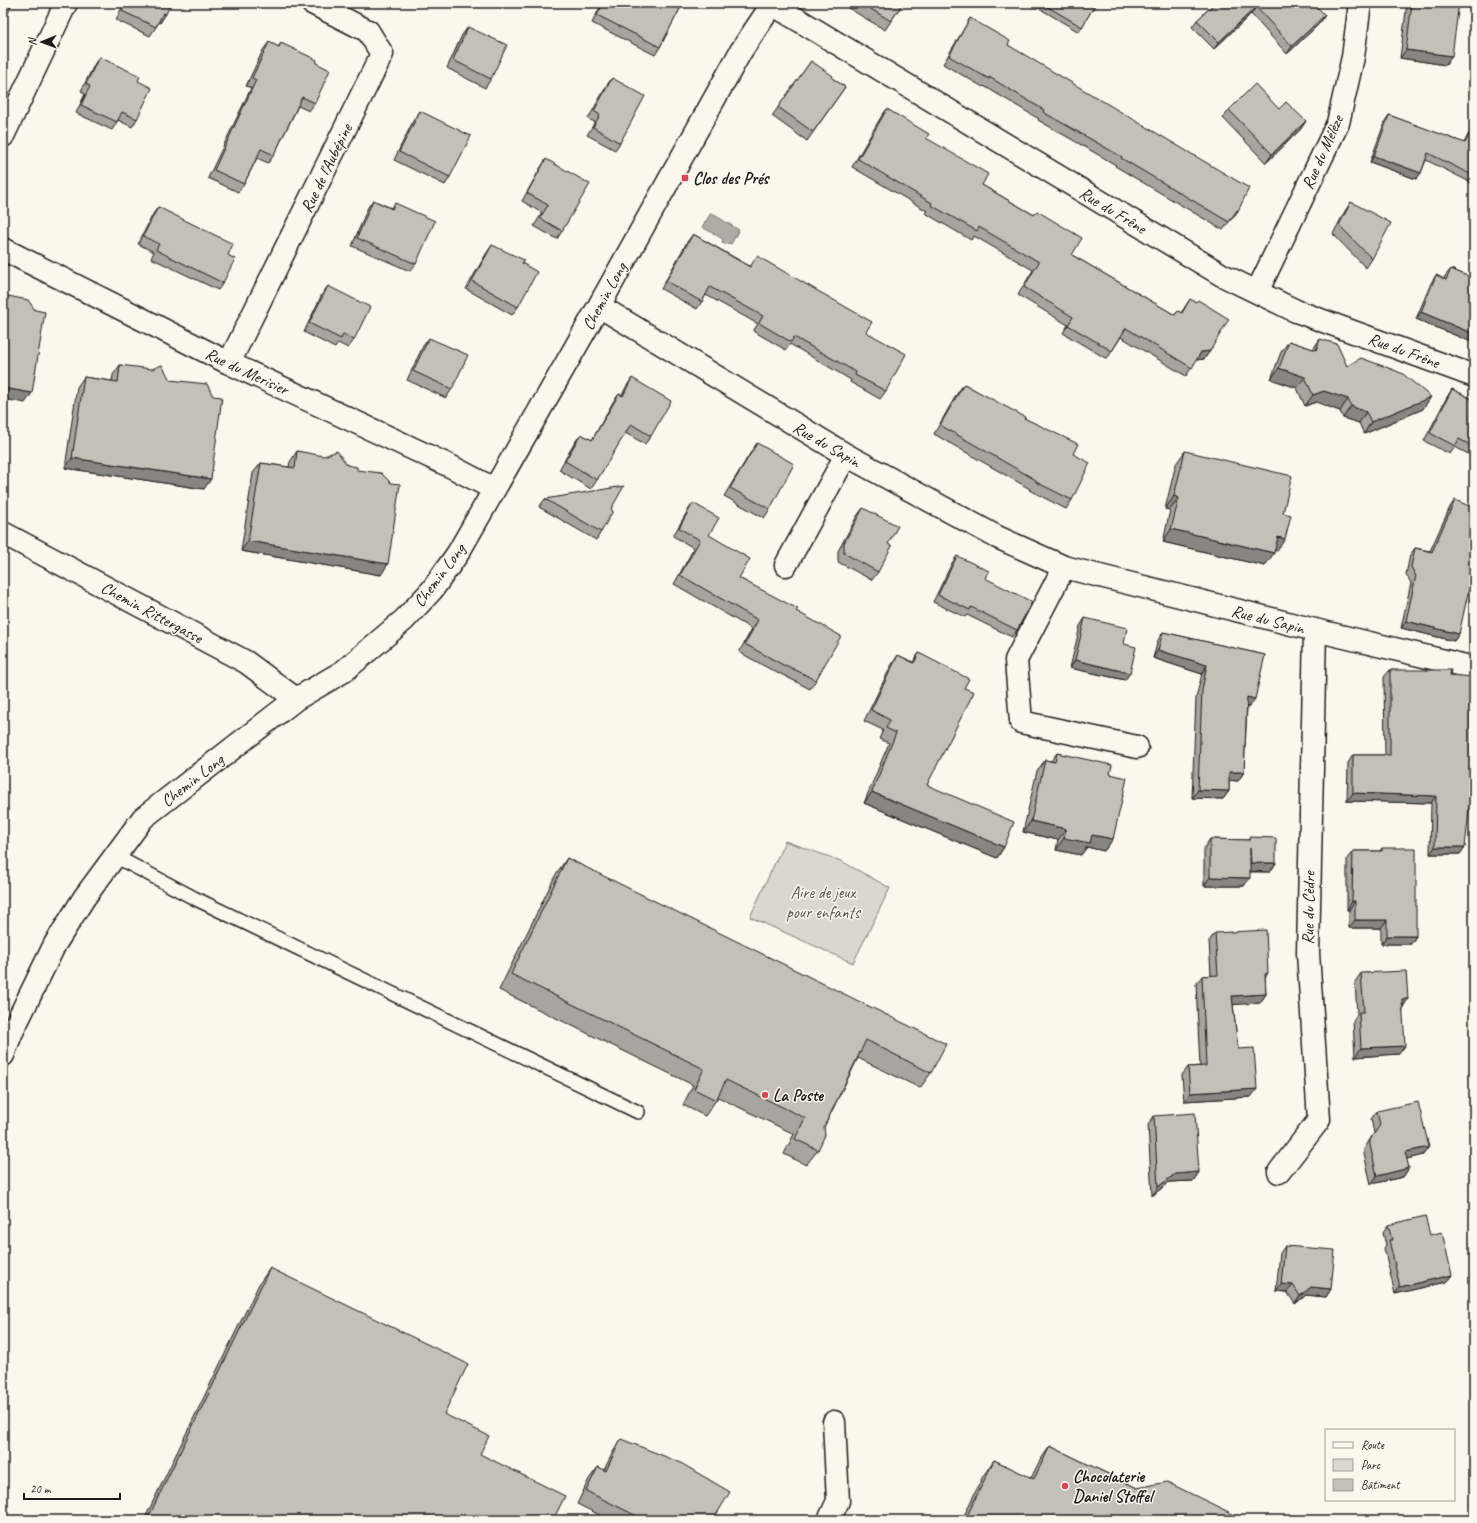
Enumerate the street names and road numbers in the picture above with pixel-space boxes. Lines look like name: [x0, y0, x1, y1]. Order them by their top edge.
street label: Rue du Mélèze: [1297, 111, 1349, 192]
street label: Rue de l'Aubépine: [296, 119, 358, 216]
street label: Rue du Frêne: [1076, 182, 1151, 239]
street label: Chemin Long: [577, 257, 632, 334]
street label: Rue du Frêne: [1365, 328, 1444, 374]
street label: Rue du Merisier: [202, 343, 293, 401]
street label: Rue du Sapin: [789, 417, 865, 473]
street label: Chemin Long: [409, 538, 471, 611]
street label: Chemin Rittergasse: [97, 577, 207, 649]
street label: Rue du Sapin: [1229, 600, 1308, 639]
street label: Chemin Long: [157, 748, 229, 811]
street label: Rue du Cèdre: [1297, 870, 1320, 945]

